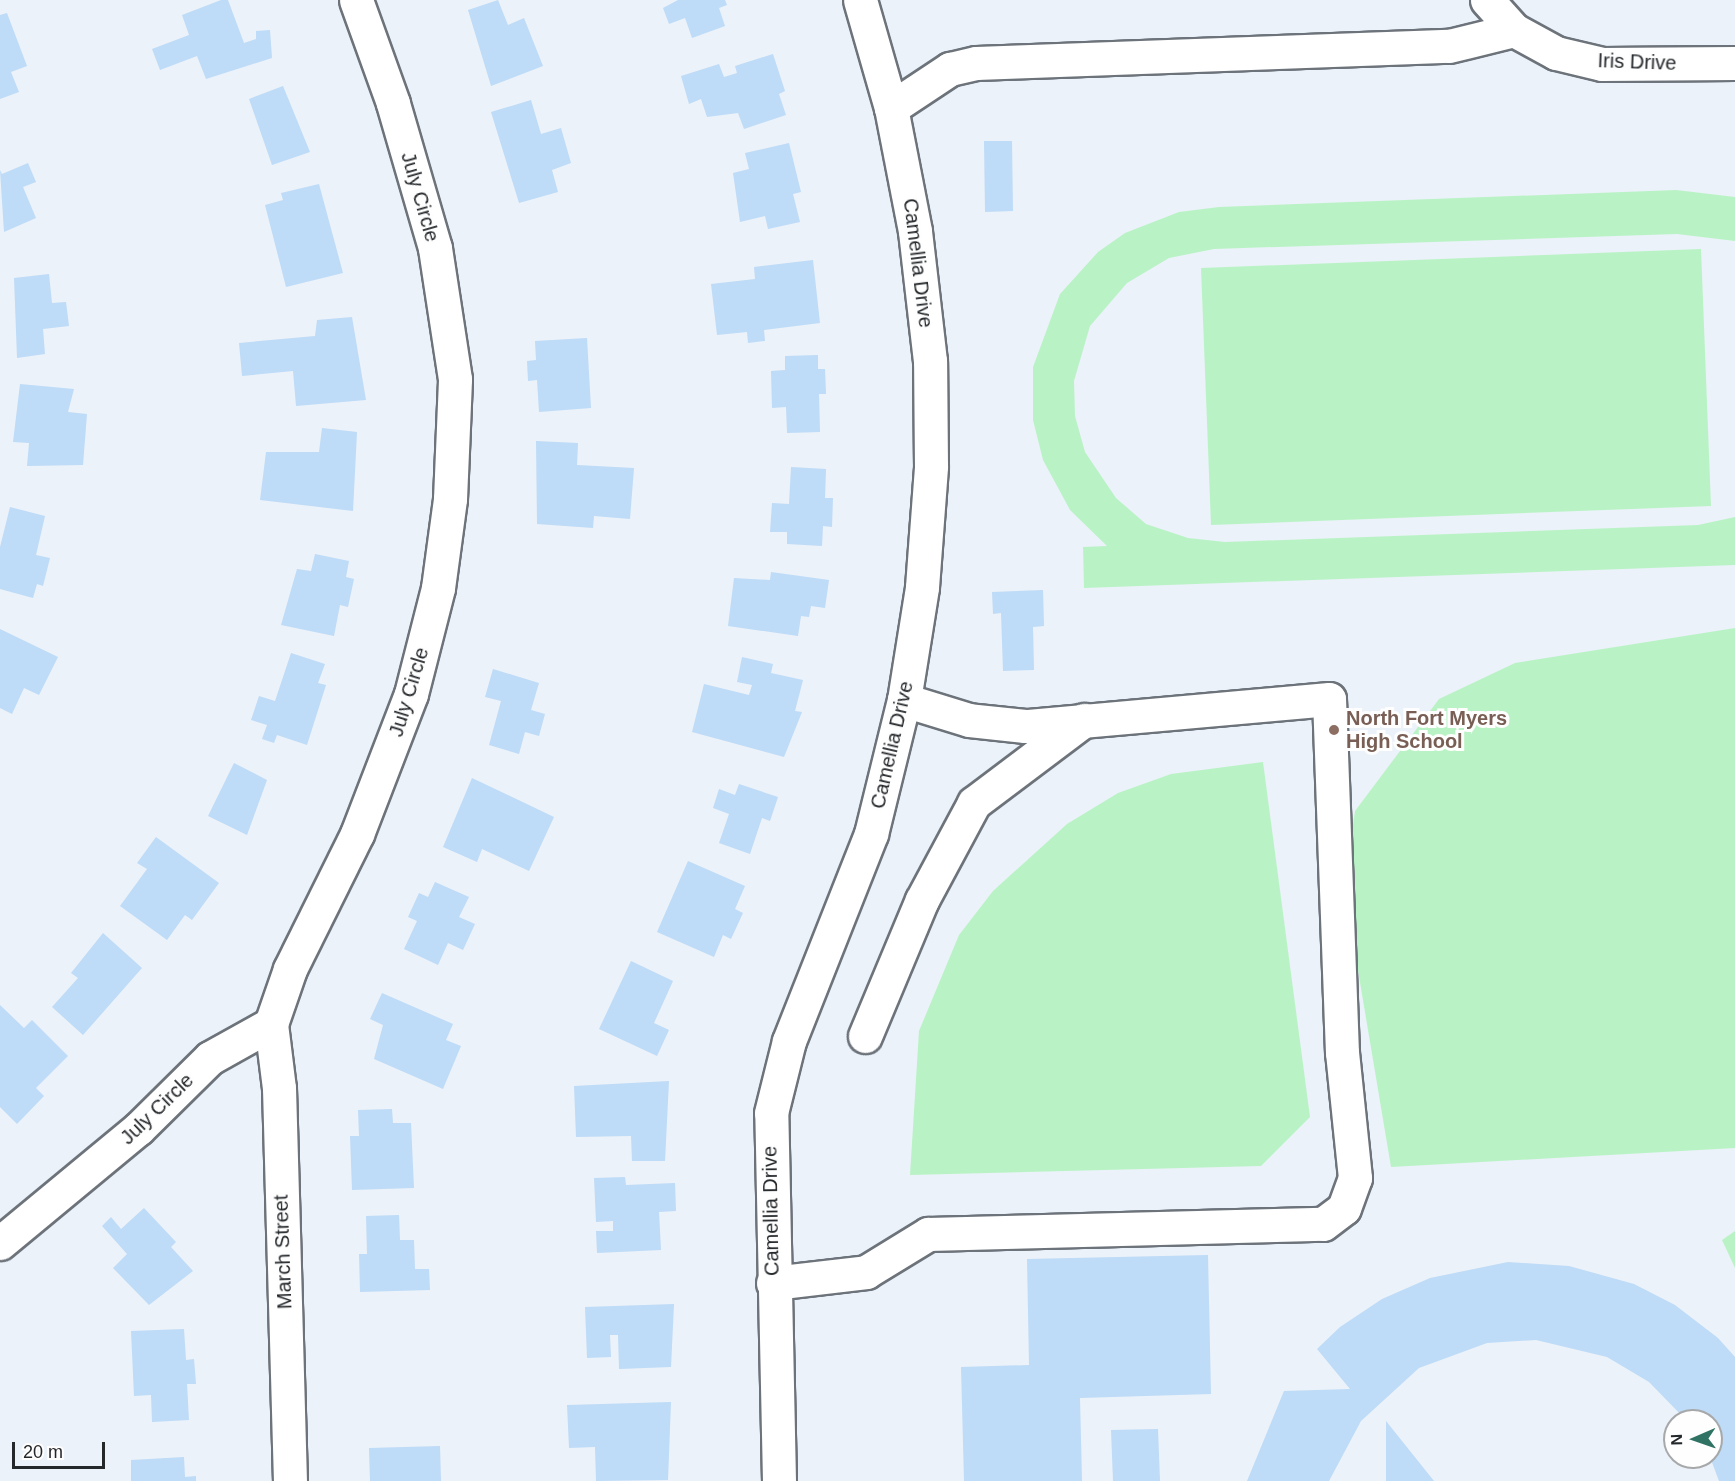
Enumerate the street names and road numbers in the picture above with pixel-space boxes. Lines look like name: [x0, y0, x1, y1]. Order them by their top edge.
street label: Iris Drive: [1597, 49, 1677, 75]
street label: July Circle: [396, 149, 444, 245]
street label: Camellia Drive: [898, 197, 938, 329]
street label: July Circle: [384, 644, 434, 740]
street label: Camellia Drive: [866, 679, 918, 811]
street label: July Circle: [115, 1068, 199, 1150]
street label: Camellia Drive: [758, 1146, 784, 1276]
street label: March Street: [269, 1194, 297, 1310]

